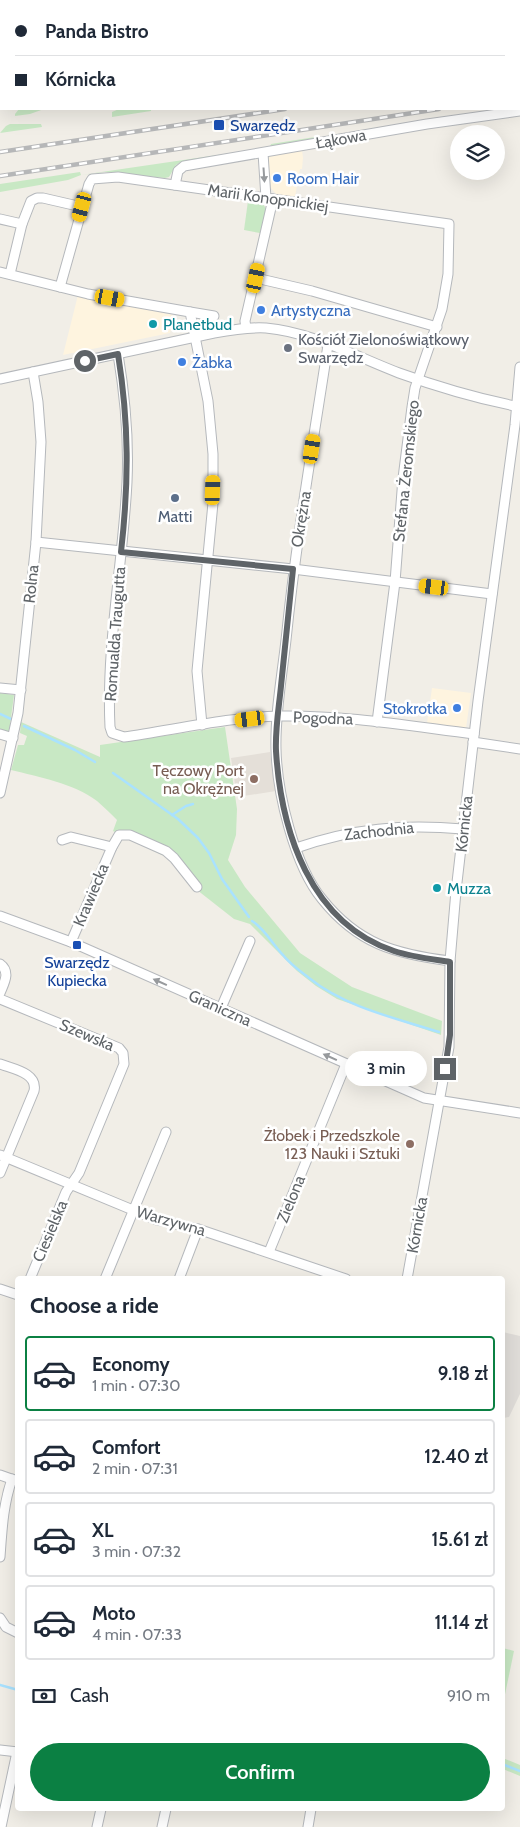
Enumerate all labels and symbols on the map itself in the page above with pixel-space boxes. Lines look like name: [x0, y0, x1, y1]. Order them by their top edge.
place label: Swarzędz: [230, 116, 296, 135]
marker: Swarzędz: [212, 118, 226, 132]
street label: Łąkowa: [315, 125, 368, 153]
one-way arrow: [261, 167, 269, 183]
place label: Room Hair: [287, 169, 360, 188]
marker: Room Hair: [271, 172, 283, 184]
street label: Marii Konopnickiej: [206, 180, 330, 216]
car: [70, 191, 93, 223]
car: [245, 262, 266, 294]
car: [93, 288, 126, 308]
place label: Artystyczna: [271, 301, 351, 320]
marker: Artystyczna: [255, 304, 267, 316]
place label: Planetbud: [163, 315, 232, 334]
marker: Planetbud: [147, 318, 159, 330]
place label: Kościół Zielonoświątkowy Swarzędz: [298, 330, 469, 367]
marker: Kościół Zielonoświątkowy Swarzędz: [282, 342, 294, 354]
route start: [74, 350, 96, 372]
place label: Żabka: [192, 353, 232, 372]
marker: Żabka: [176, 356, 188, 368]
street label: Stefana Żeromskiego: [389, 399, 423, 543]
car: [302, 433, 321, 465]
car: [204, 475, 221, 505]
street label: Okrężna: [287, 489, 315, 549]
marker: Matti: [169, 492, 181, 504]
place label: Matti: [158, 507, 192, 526]
street label: Rolna: [20, 564, 42, 604]
street label: Romualda Traugutta: [101, 566, 129, 702]
car: [418, 578, 449, 596]
place label: Stokrotka: [383, 699, 447, 718]
marker: Stokrotka: [451, 702, 463, 714]
street label: Pogodna: [293, 707, 354, 729]
car: [234, 710, 265, 728]
place label: Tęczowy Port na Okrężnej: [152, 761, 245, 798]
marker: Tęczowy Port na Okrężnej: [248, 773, 260, 785]
street label: Kórnicka: [452, 794, 476, 853]
street label: Zachodnia: [343, 818, 415, 844]
street label: Krawiecka: [69, 860, 113, 929]
place label: Muzza: [447, 879, 491, 898]
marker: Muzza: [431, 882, 443, 894]
marker: Swarzędz Kupiecka: [71, 939, 83, 951]
place label: Swarzędz Kupiecka: [44, 953, 110, 990]
one-way arrow: [153, 977, 167, 985]
street label: Graniczna: [186, 986, 255, 1030]
street label: Szewska: [57, 1015, 118, 1055]
one-way arrow: [323, 1052, 337, 1060]
callout: 3 min: [345, 1052, 428, 1086]
route end: [434, 1058, 456, 1080]
place label: Żłobek i Przedszkole 123 Nauki i Sztuki: [264, 1126, 400, 1163]
marker: Żłobek i Przedszkole 123 Nauki i Sztuki: [404, 1138, 416, 1150]
street label: Zielona: [273, 1172, 309, 1225]
street label: Kórnicka: [403, 1195, 431, 1255]
street label: Ciesielska: [28, 1197, 72, 1265]
street label: Warzywna: [134, 1202, 208, 1240]

